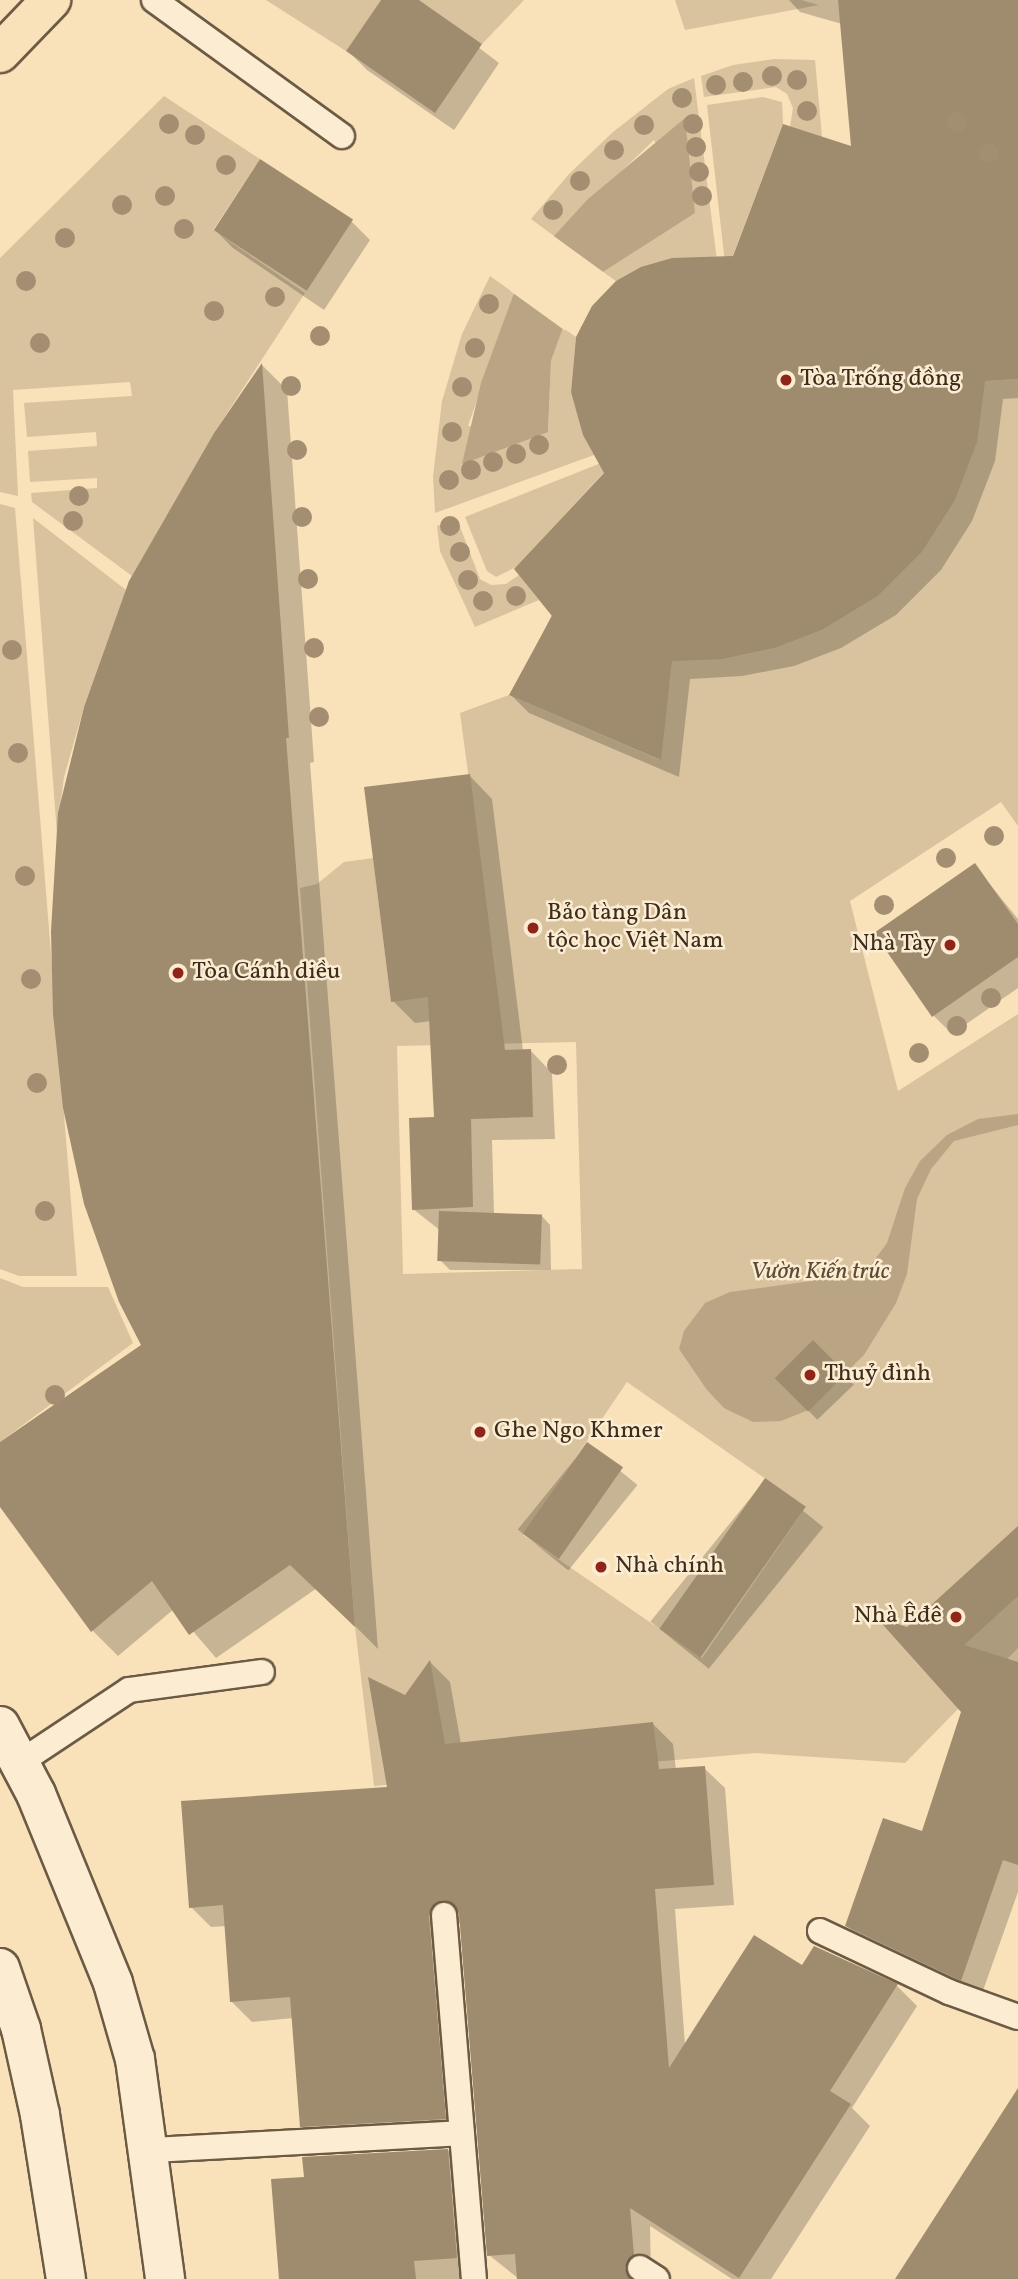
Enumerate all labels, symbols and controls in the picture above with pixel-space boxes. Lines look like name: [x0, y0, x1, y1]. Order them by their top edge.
place label: Tòa Trống đồng: [800, 366, 962, 394]
marker: Tòa Trống đồng: [778, 372, 794, 388]
place label: Bảo tàng Dân tộc học Việt Nam: [547, 900, 724, 956]
marker: Bảo tàng Dân tộc học Việt Nam: [525, 920, 541, 936]
place label: Nhà Tày: [851, 931, 936, 959]
marker: Nhà Tày: [942, 937, 958, 953]
place label: Tòa Cánh diều: [192, 959, 341, 987]
marker: Tòa Cánh diều: [170, 965, 186, 981]
park label: Vườn Kiến trúc: [750, 1259, 890, 1287]
place label: Thuỷ đình: [824, 1361, 932, 1389]
marker: Thuỷ đình: [802, 1367, 818, 1383]
place label: Ghe Ngo Khmer: [494, 1418, 663, 1446]
marker: Ghe Ngo Khmer: [472, 1424, 488, 1440]
place label: Nhà chính: [615, 1553, 724, 1581]
marker: Nhà chính: [593, 1559, 609, 1575]
place label: Nhà Êđê: [854, 1603, 942, 1631]
marker: Nhà Êđê: [948, 1609, 964, 1625]

